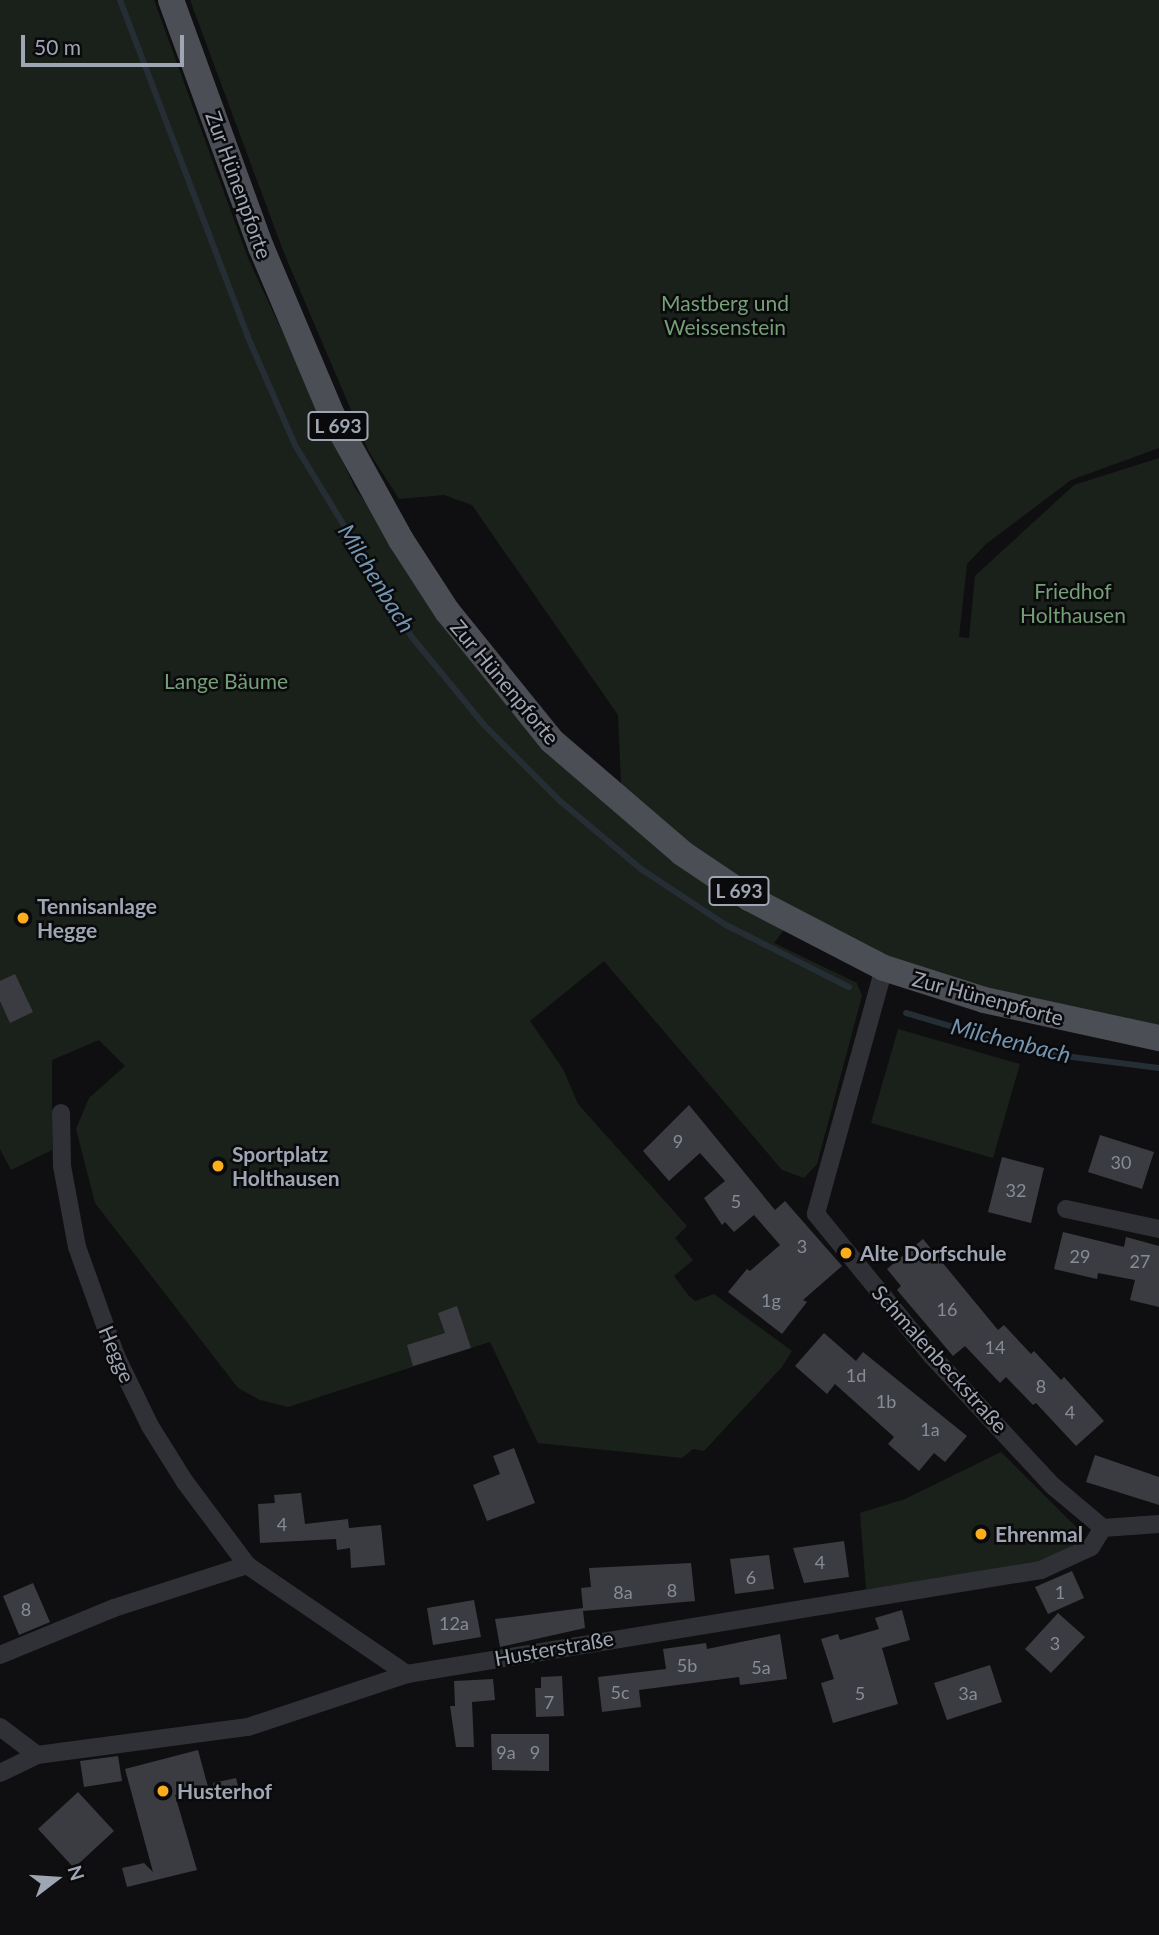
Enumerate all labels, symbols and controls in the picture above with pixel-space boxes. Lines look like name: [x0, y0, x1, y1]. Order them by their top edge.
scale bar: [24, 21, 187, 65]
text: 50 m: [34, 34, 81, 59]
street label: Zur Hünenpforte: [201, 108, 277, 262]
park label: Mastberg und Weissenstein: [661, 290, 789, 340]
road number: L 693: [306, 410, 370, 442]
water label: Milchenbach: [333, 519, 421, 637]
park label: Friedhof Holthausen: [1020, 578, 1126, 628]
street label: Zur Hünenpforte: [445, 614, 565, 750]
park label: Lange Bäume: [164, 668, 288, 694]
road number: L 693: [708, 876, 770, 906]
place label: Tennisanlage Hegge: [37, 893, 157, 943]
marker: Tennisanlage Hegge: [15, 910, 31, 926]
street label: Zur Hünenpforte: [910, 966, 1066, 1030]
water label: Milchenbach: [948, 1012, 1074, 1068]
house number: 9: [673, 1130, 683, 1152]
place label: Sportplatz Holthausen: [232, 1141, 340, 1191]
house number: 30: [1111, 1151, 1131, 1173]
marker: Sportplatz Holthausen: [210, 1158, 226, 1174]
house number: 32: [1006, 1179, 1026, 1201]
house number: 5: [731, 1190, 741, 1212]
house number: 3: [797, 1235, 807, 1257]
place label: Alte Dorfschule: [860, 1240, 1007, 1266]
marker: Alte Dorfschule: [838, 1245, 854, 1261]
house number: 29: [1070, 1245, 1090, 1267]
house number: 27: [1130, 1250, 1150, 1272]
street label: Schmalenbeckstraße: [867, 1280, 1013, 1438]
house number: 1g: [761, 1289, 781, 1311]
house number: 16: [937, 1298, 957, 1320]
street label: Hegge: [94, 1322, 140, 1386]
house number: 14: [985, 1336, 1005, 1358]
house number: 1d: [846, 1364, 866, 1386]
house number: 8: [1036, 1375, 1046, 1397]
house number: 1b: [876, 1390, 896, 1412]
house number: 4: [1065, 1401, 1075, 1423]
house number: 1a: [920, 1418, 940, 1440]
house number: 4: [277, 1513, 287, 1535]
place label: Ehrenmal: [995, 1521, 1083, 1547]
marker: Ehrenmal: [973, 1526, 989, 1542]
house number: 4: [815, 1551, 825, 1573]
house number: 6: [746, 1566, 756, 1588]
house number: 8: [667, 1579, 677, 1601]
house number: 8a: [613, 1581, 633, 1603]
house number: 1: [1055, 1581, 1065, 1603]
house number: 8: [21, 1598, 31, 1620]
house number: 12a: [439, 1612, 469, 1634]
street label: Husterstraße: [492, 1625, 616, 1671]
house number: 3: [1050, 1632, 1060, 1654]
house number: 5b: [677, 1654, 697, 1676]
house number: 5a: [751, 1656, 771, 1678]
house number: 5c: [610, 1681, 630, 1703]
house number: 5: [855, 1682, 865, 1704]
house number: 3a: [958, 1682, 978, 1704]
house number: 7: [544, 1691, 554, 1713]
house number: 9a: [496, 1741, 516, 1763]
house number: 9: [530, 1741, 540, 1763]
place label: Husterhof: [177, 1778, 272, 1804]
marker: Husterhof: [155, 1783, 171, 1799]
north arrow: [21, 1844, 91, 1914]
text: N: [63, 1862, 90, 1883]

